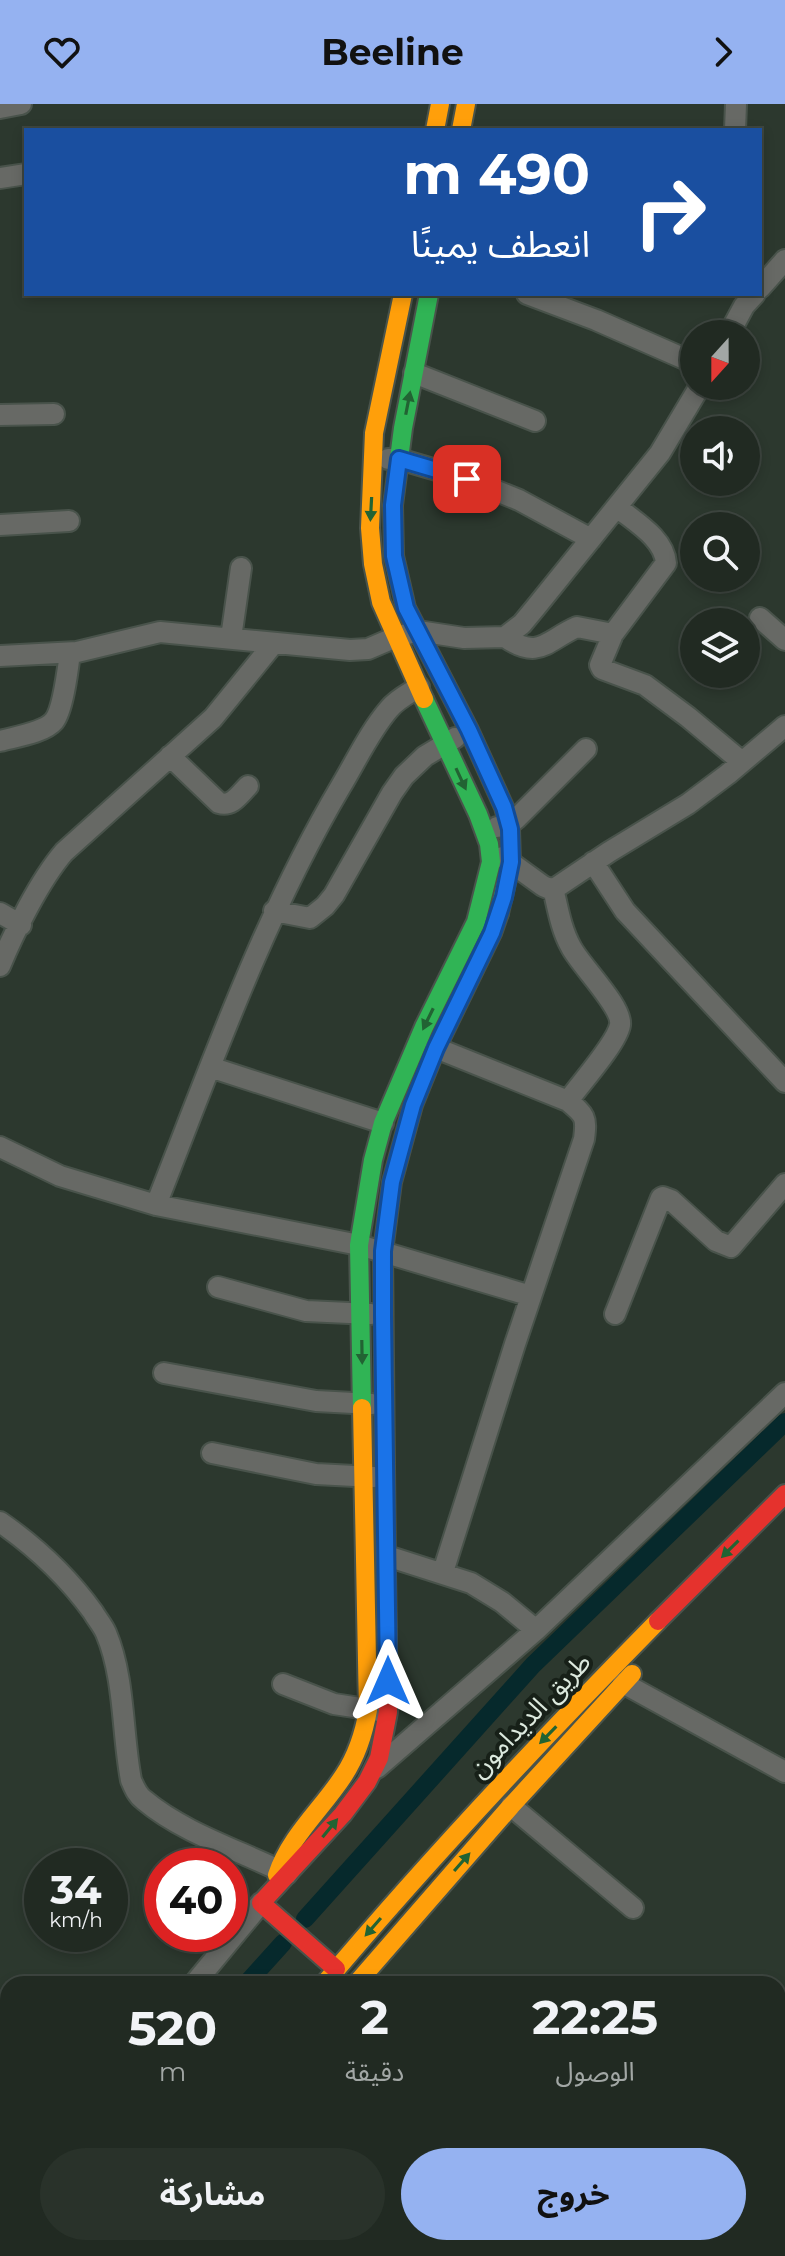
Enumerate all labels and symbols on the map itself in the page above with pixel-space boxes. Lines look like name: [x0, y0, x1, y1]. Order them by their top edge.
north arrow: [680, 320, 760, 400]
one-way arrow: [402, 391, 414, 416]
pin: [433, 445, 501, 513]
one-way arrow: [364, 497, 377, 522]
one-way arrow: [454, 767, 468, 790]
one-way arrow: [421, 1008, 434, 1031]
one-way arrow: [356, 1340, 368, 1365]
one-way arrow: [721, 1539, 740, 1558]
position arrow: [346, 1639, 430, 1723]
street label: طريق الديدامون: [463, 1646, 597, 1784]
one-way arrow: [539, 1725, 557, 1744]
one-way arrow: [321, 1818, 338, 1838]
speed limit sign: 40: [144, 1848, 248, 1952]
one-way arrow: [453, 1852, 470, 1872]
one-way arrow: [365, 1916, 382, 1936]

